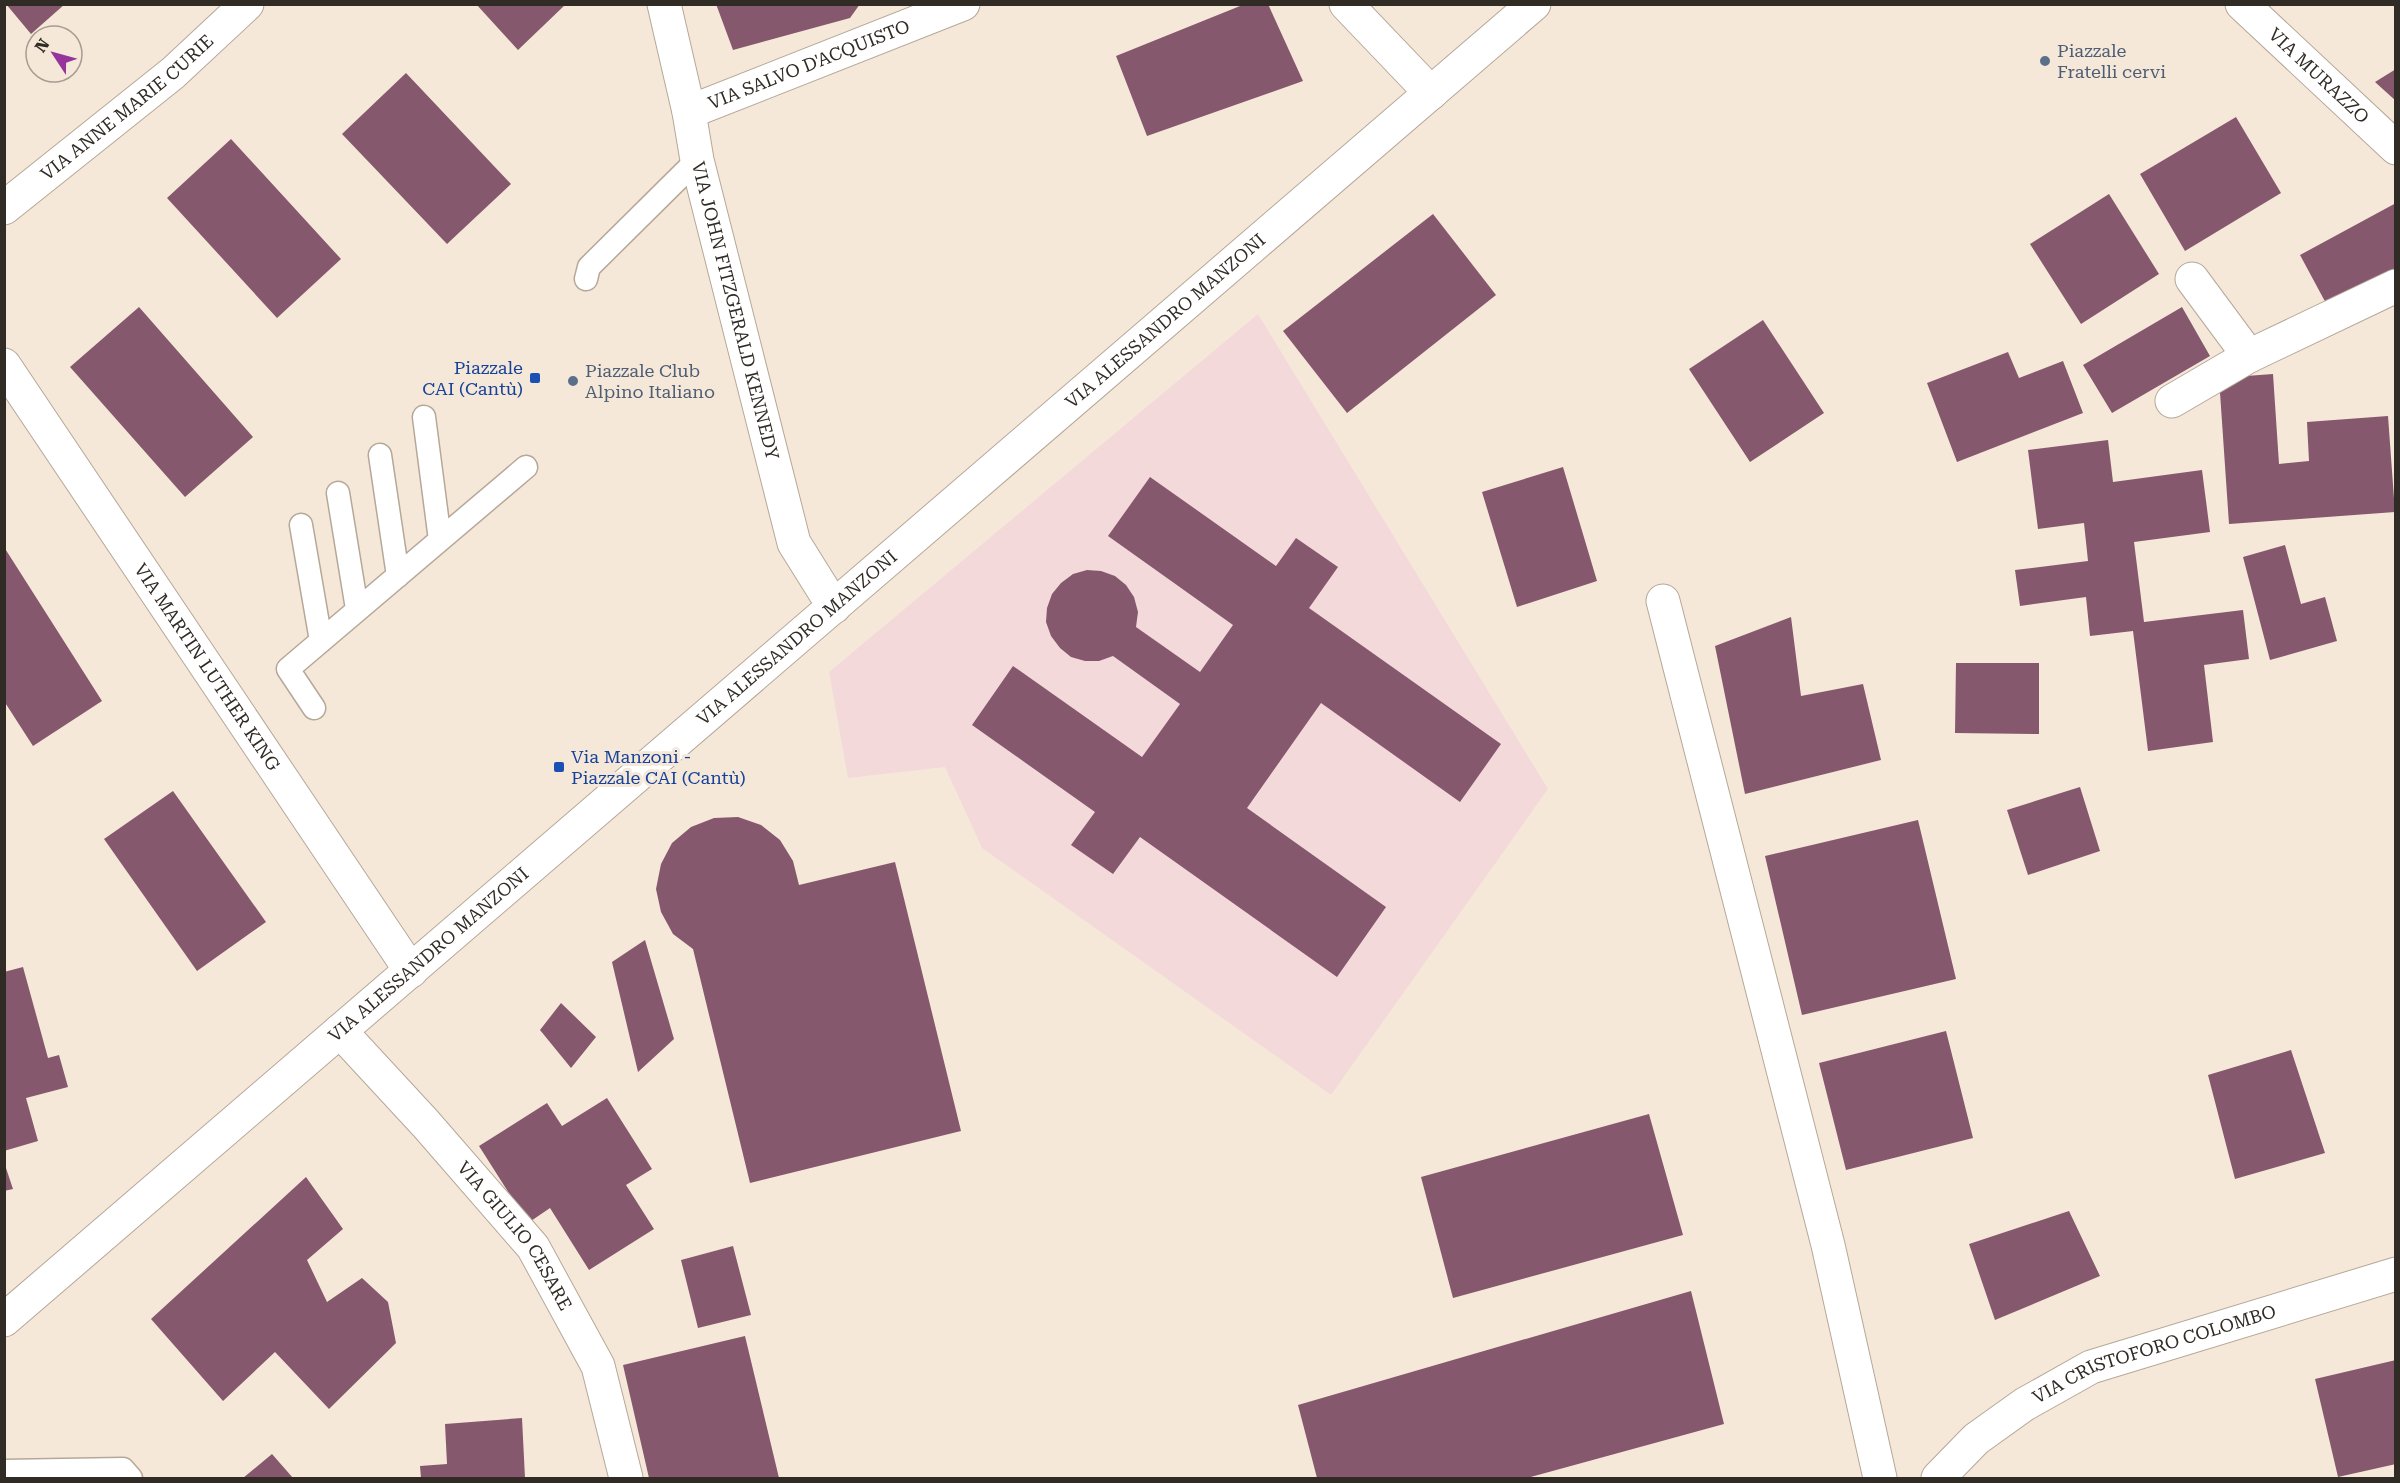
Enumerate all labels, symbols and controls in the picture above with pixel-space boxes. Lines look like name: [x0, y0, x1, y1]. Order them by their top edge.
street label: VIA SALVO D'ACQUISTO: [705, 15, 913, 113]
street label: VIA MURAZZO: [2264, 23, 2374, 127]
north arrow: [24, 24, 84, 84]
street label: VIA ANNE MARIE CURIE: [37, 29, 217, 185]
place label: Piazzale Fratelli cervi: [2057, 40, 2166, 82]
marker: Piazzale Fratelli cervi: [2038, 54, 2052, 68]
street label: VIA JOHN FITZGERALD KENNEDY: [688, 159, 784, 462]
street label: VIA ALESSANDRO MANZONI: [1061, 229, 1269, 412]
place label: Piazzale CAI (Cantù): [422, 357, 523, 399]
place label: Piazzale Club Alpino Italiano: [585, 360, 715, 402]
marker: Piazzale CAI (Cantù): [528, 371, 542, 385]
marker: Piazzale Club Alpino Italiano: [566, 374, 580, 388]
street label: VIA ALESSANDRO MANZONI: [692, 546, 901, 729]
street label: VIA MARTIN LUTHER KING: [130, 559, 285, 775]
place label: Via Manzoni - Piazzale CAI (Cantù): [571, 746, 746, 788]
marker: Via Manzoni - Piazzale CAI (Cantù): [552, 760, 566, 774]
street label: VIA ALESSANDRO MANZONI: [324, 863, 532, 1046]
street label: VIA GIULIO CESARE: [453, 1157, 577, 1314]
street label: VIA CRISTOFORO COLOMBO: [2029, 1300, 2278, 1408]

